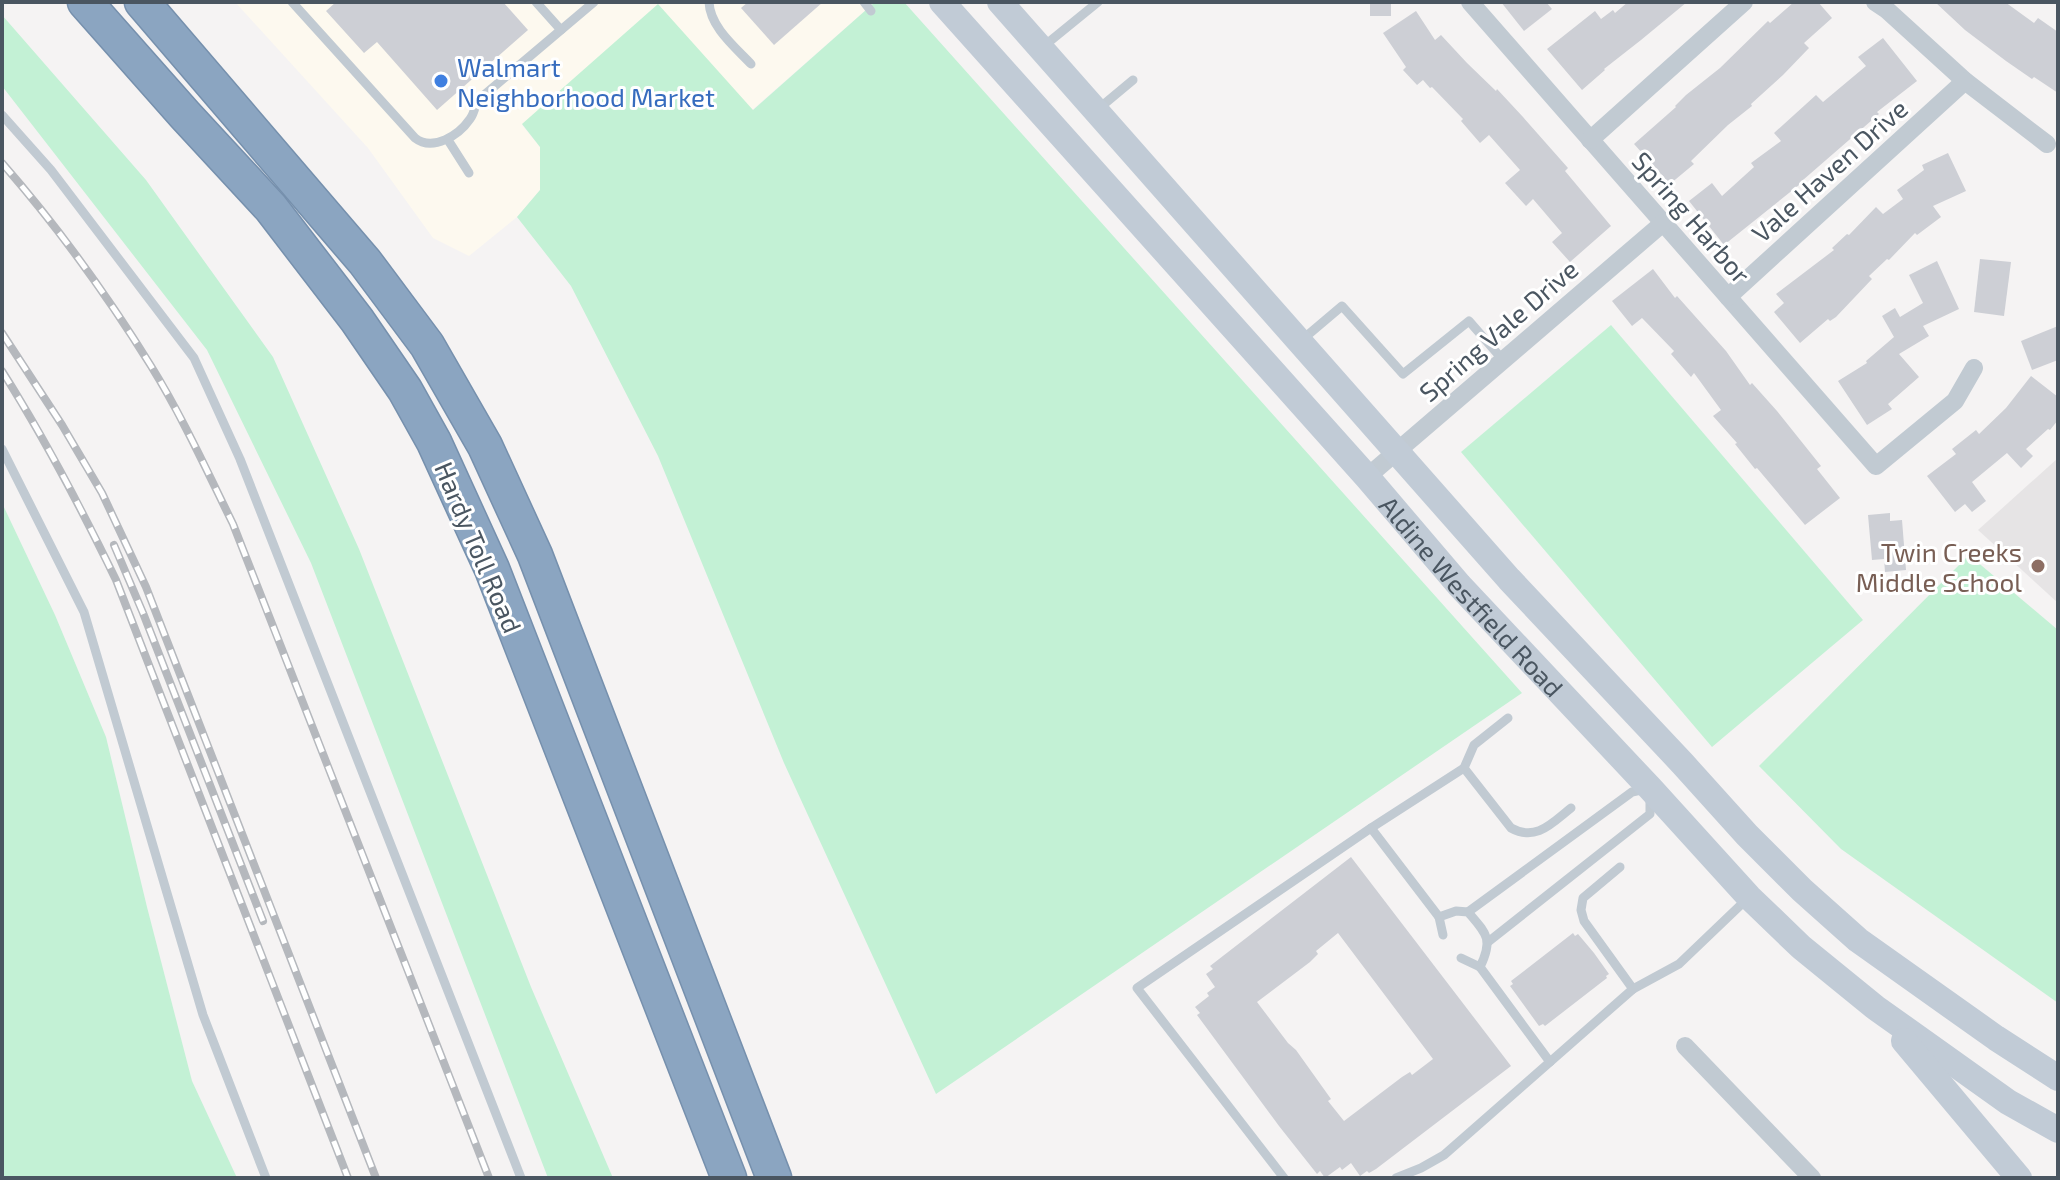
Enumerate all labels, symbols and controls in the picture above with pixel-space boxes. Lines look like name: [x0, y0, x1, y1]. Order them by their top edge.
place label: Walmart Neighborhood Market: [457, 51, 715, 112]
marker: Walmart Neighborhood Market: [432, 72, 450, 90]
street label: Vale Haven Drive: [1745, 92, 1913, 248]
street label: Spring Harbor: [1626, 145, 1758, 289]
street label: Spring Vale Drive: [1412, 253, 1584, 407]
street label: Hardy Toll Road: [429, 457, 529, 637]
street label: Aldine Westfield Road: [1374, 489, 1571, 702]
place label: Twin Creeks Middle School: [1856, 536, 2022, 597]
marker: Twin Creeks Middle School: [2029, 557, 2047, 575]

